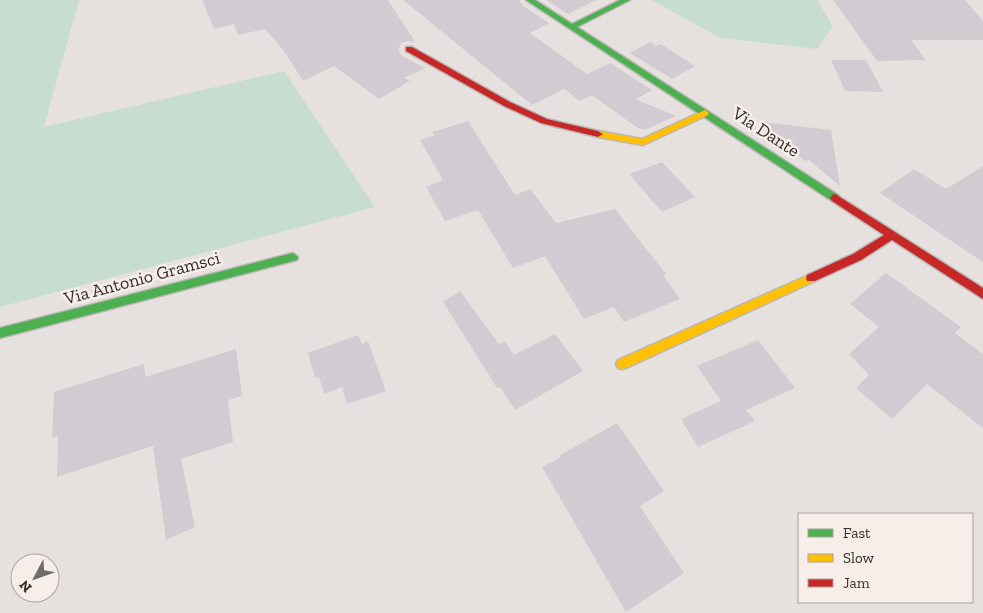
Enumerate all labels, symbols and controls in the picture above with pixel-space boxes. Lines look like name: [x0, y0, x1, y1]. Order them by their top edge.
street label: Via Dante: [727, 102, 804, 162]
street label: Via Antonio Gramsci: [61, 247, 222, 310]
legend: [798, 513, 973, 603]
text: Fast: [843, 524, 871, 542]
text: Slow: [843, 549, 875, 567]
north arrow: [10, 553, 60, 603]
text: Jam: [843, 574, 870, 592]
text: N: [15, 576, 35, 596]

